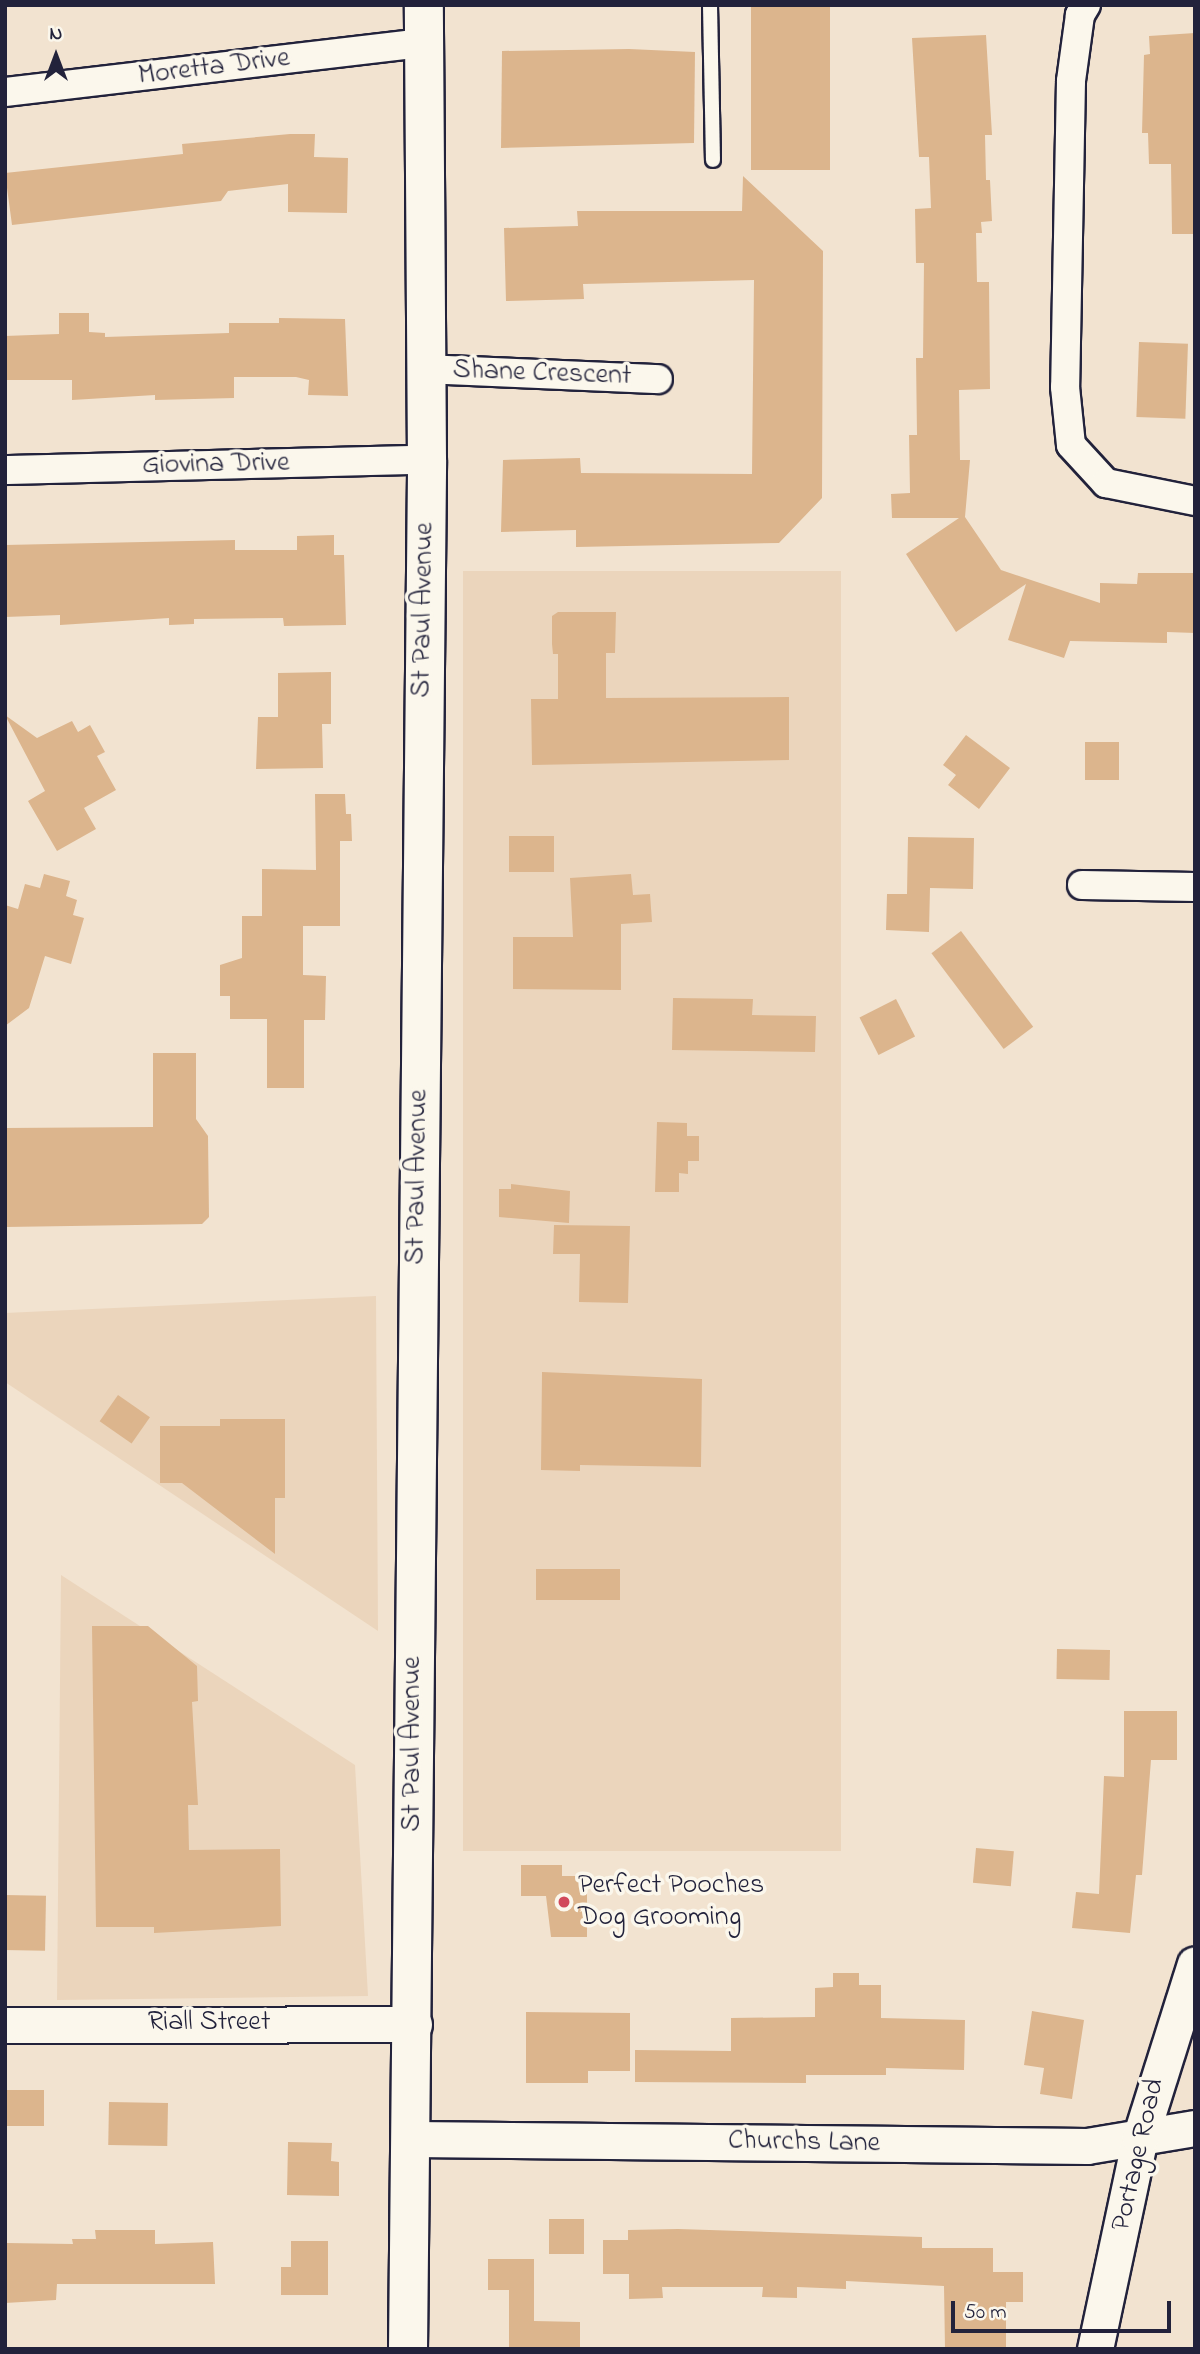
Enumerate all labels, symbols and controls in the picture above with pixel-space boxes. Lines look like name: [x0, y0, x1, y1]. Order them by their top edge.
north arrow: [21, 21, 91, 91]
text: N: [50, 21, 62, 48]
street label: Moretta Drive: [136, 42, 292, 94]
street label: Shane Crescent: [452, 354, 632, 394]
street label: Giovina Drive: [142, 447, 290, 483]
street label: St Paul Avenue: [406, 522, 442, 698]
street label: St Paul Avenue: [400, 1089, 436, 1265]
street label: St Paul Avenue: [396, 1656, 430, 1832]
place label: Perfect Pooches Dog Grooming: [578, 1869, 764, 1935]
marker: Perfect Pooches Dog Grooming: [556, 1894, 572, 1910]
street label: Riall Street: [148, 2006, 270, 2040]
street label: Portage Road: [1105, 2076, 1173, 2234]
street label: Churchs Lane: [728, 2125, 880, 2161]
scale bar: [955, 2288, 1176, 2332]
text: 50 m: [964, 2298, 1007, 2328]

